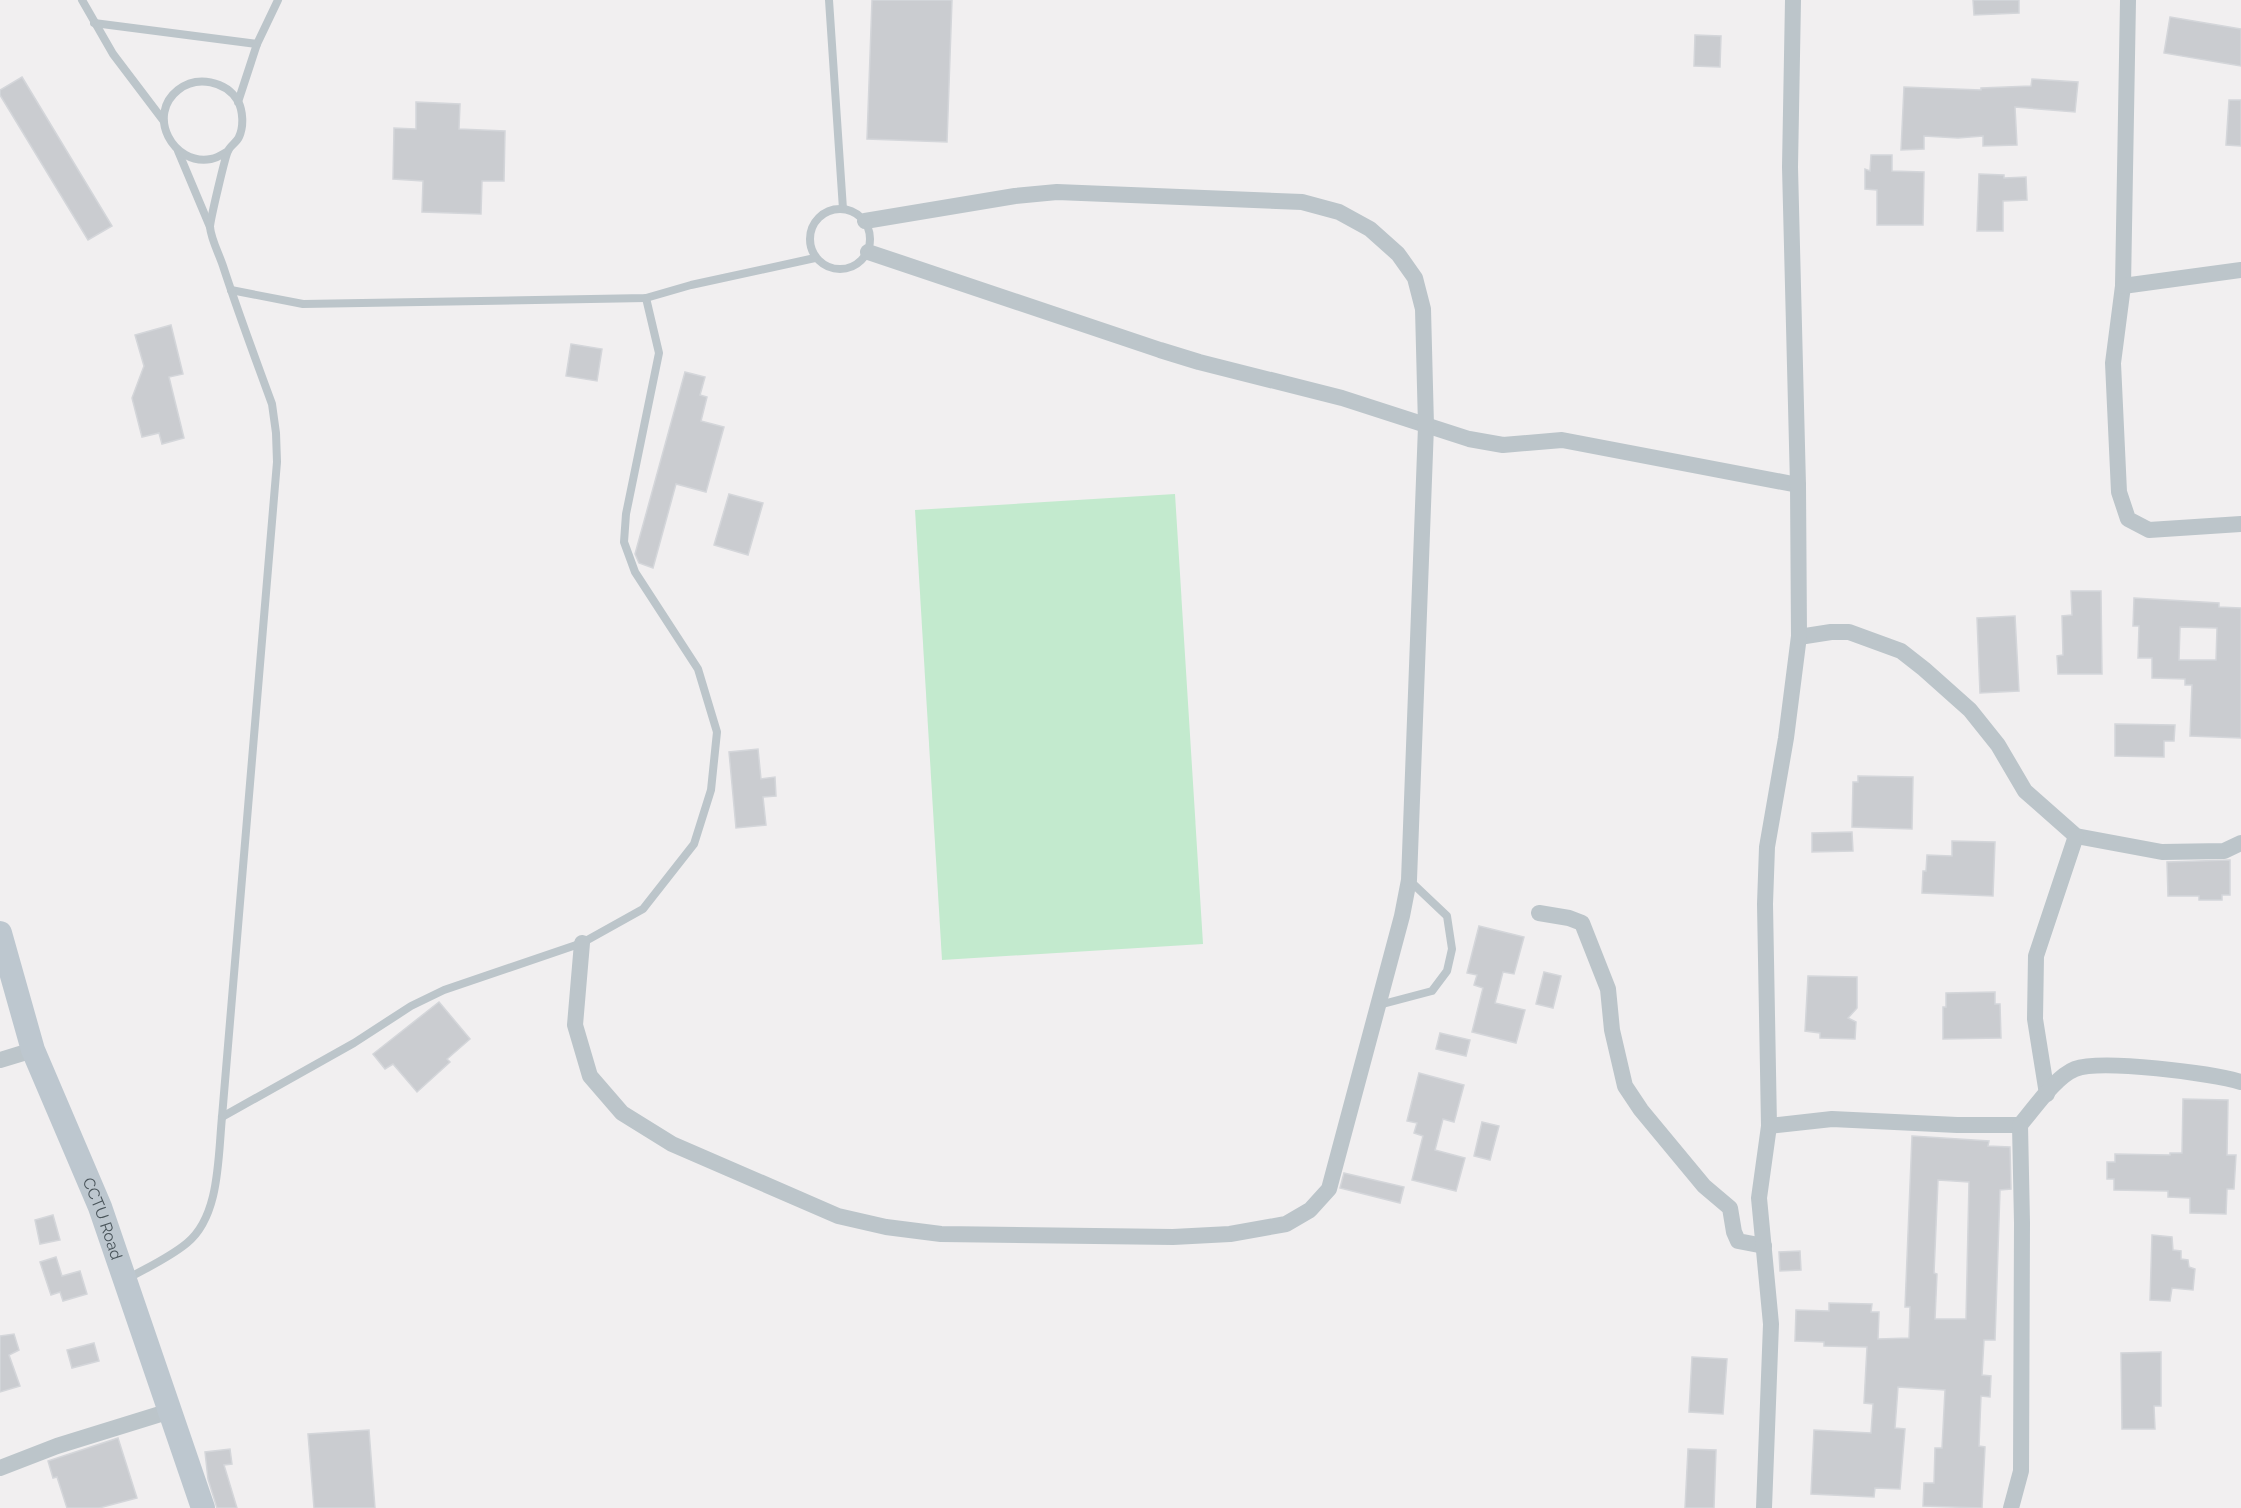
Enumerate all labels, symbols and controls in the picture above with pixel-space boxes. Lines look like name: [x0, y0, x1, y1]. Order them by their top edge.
street label: CCTU Road: [78, 1175, 126, 1262]

